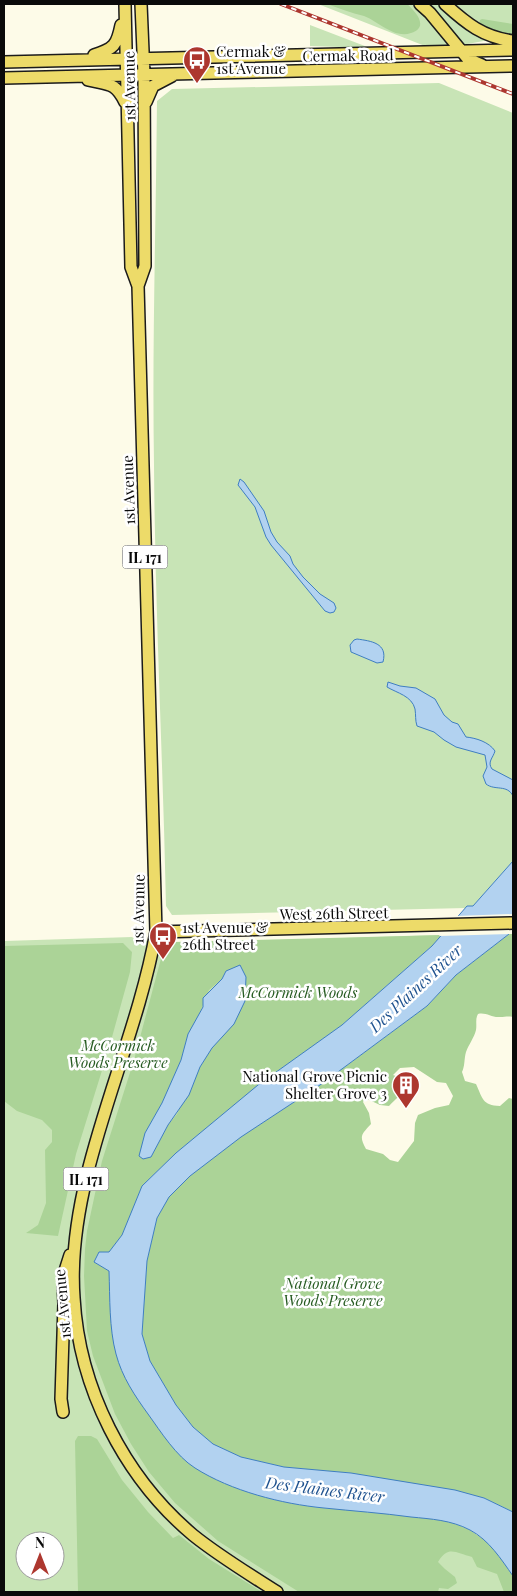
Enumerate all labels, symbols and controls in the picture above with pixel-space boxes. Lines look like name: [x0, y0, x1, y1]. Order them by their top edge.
place label: Cermak & 1st Avenue: [216, 41, 286, 78]
street label: Cermak Road: [302, 44, 394, 66]
bus stop icon: Cermak & 1st Avenue: [182, 45, 212, 84]
street label: 1st Avenue: [118, 51, 140, 121]
street label: 1st Avenue: [117, 455, 139, 525]
road number: IL 171: [122, 546, 168, 568]
street label: 1st Avenue: [127, 874, 149, 944]
street label: West 26th Street: [278, 902, 389, 924]
place label: 1st Avenue & 26th Street: [182, 917, 269, 954]
bus stop icon: 1st Avenue & 26th Street: [148, 921, 178, 960]
water label: Des Plaines River: [363, 939, 467, 1037]
park label: McCormick Woods: [238, 982, 358, 1002]
park label: McCormick Woods Preserve: [68, 1035, 168, 1072]
place label: National Grove Picnic Shelter Grove 3: [242, 1066, 387, 1103]
building icon: National Grove Picnic Shelter Grove 3: [391, 1070, 421, 1109]
road number: IL 171: [64, 1168, 108, 1190]
street label: 1st Avenue: [49, 1268, 75, 1340]
park label: National Grove Woods Preserve: [282, 1273, 383, 1310]
water label: Des Plaines River: [263, 1471, 387, 1507]
north arrow: [15, 1531, 65, 1581]
text: N: [35, 1533, 45, 1552]

